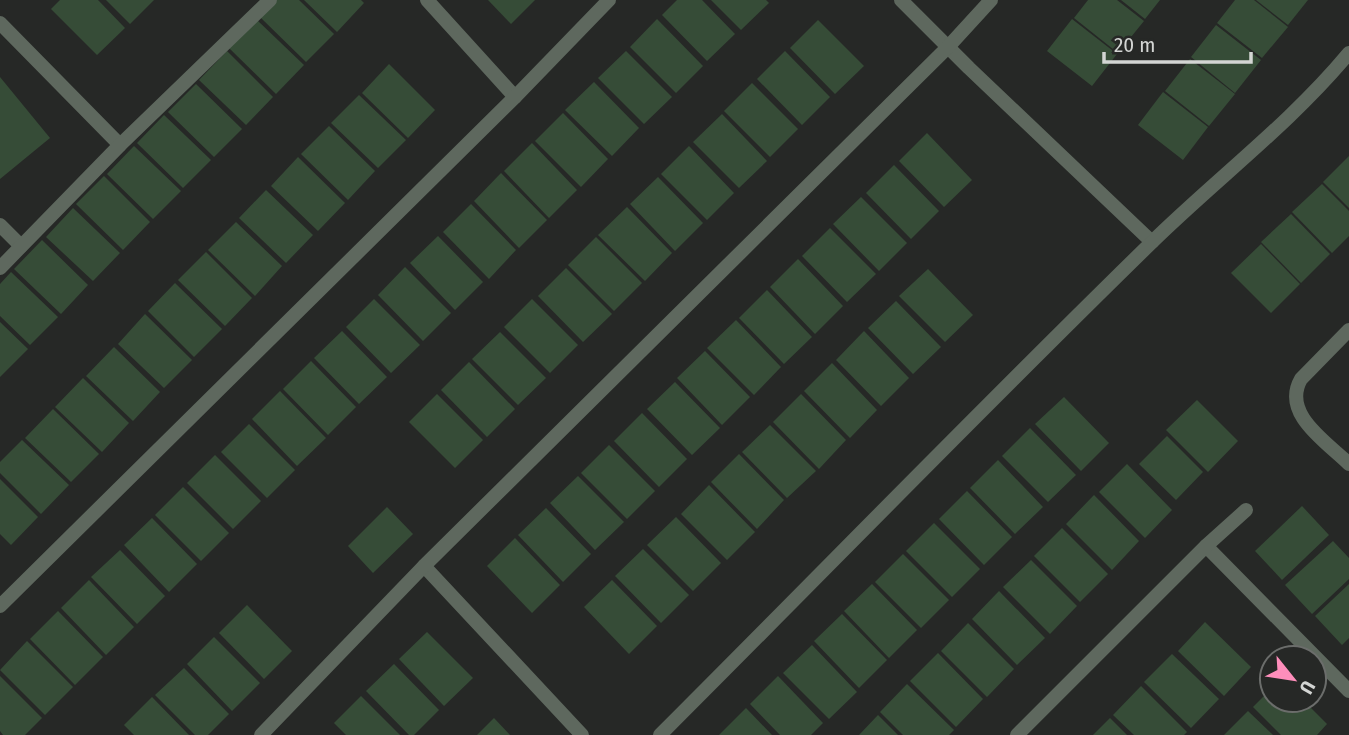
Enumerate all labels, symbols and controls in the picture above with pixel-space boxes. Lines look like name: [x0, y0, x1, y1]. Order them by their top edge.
scale bar: [1104, 21, 1251, 65]
text: 20 m: [1114, 32, 1155, 58]
north arrow: [1258, 644, 1328, 714]
text: U: [1295, 677, 1320, 698]

